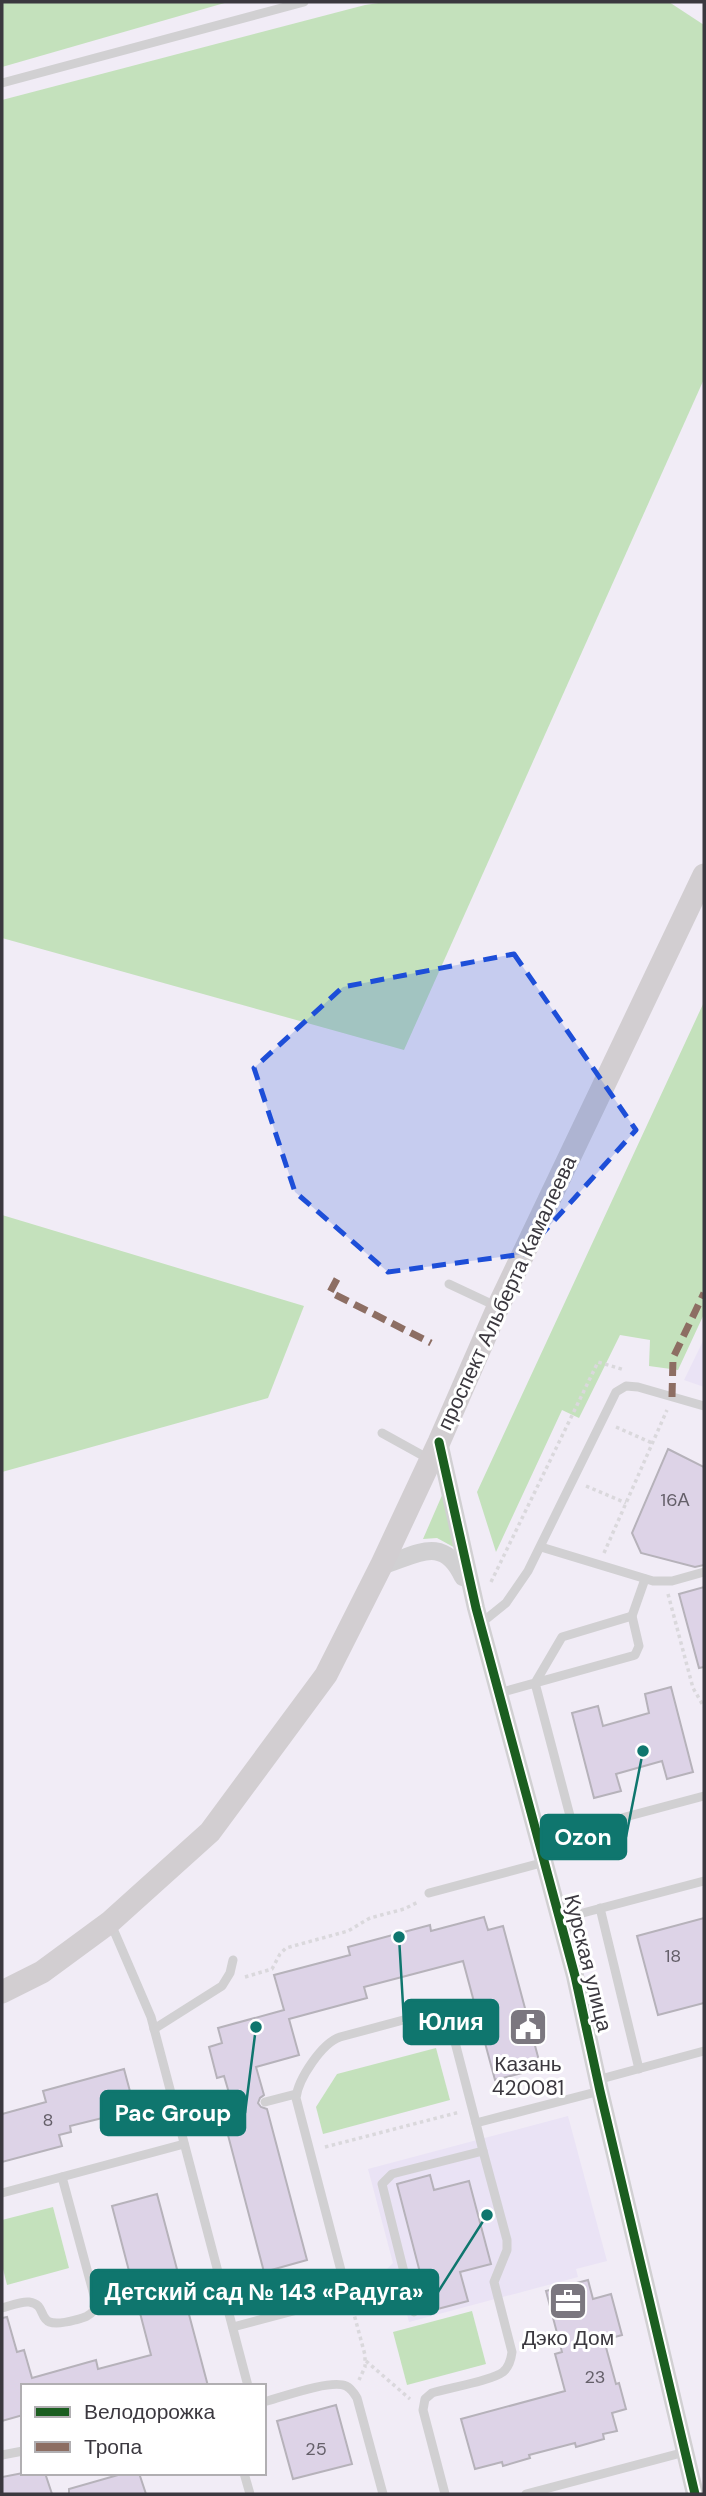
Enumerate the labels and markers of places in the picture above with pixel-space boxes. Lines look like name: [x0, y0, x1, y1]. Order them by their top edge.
callout: Ozon: [541, 1815, 626, 1859]
callout: Юлия: [404, 2000, 498, 2044]
public building icon: Казань 420081: [507, 2006, 549, 2048]
place label: Казань 420081: [492, 2050, 564, 2102]
callout: Pac Group: [101, 2091, 245, 2135]
callout: Детский сад № 143 «Радуга»: [91, 2270, 438, 2314]
office icon: Дэко Дом: [547, 2280, 589, 2322]
place label: Дэко Дом: [522, 2324, 614, 2352]

